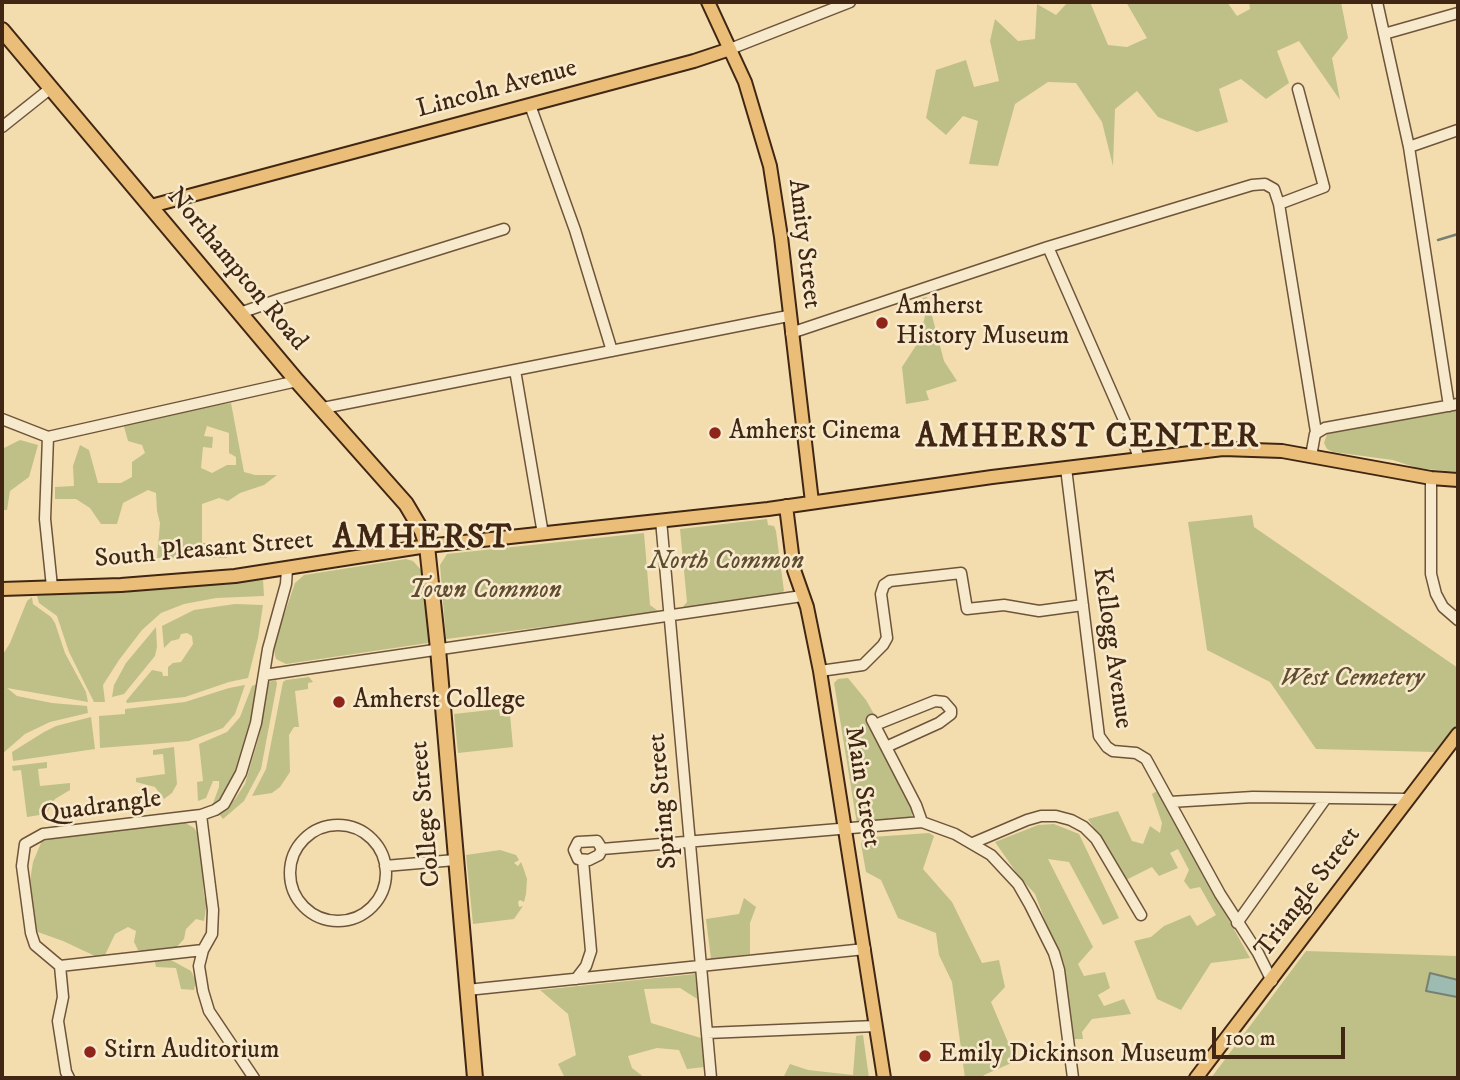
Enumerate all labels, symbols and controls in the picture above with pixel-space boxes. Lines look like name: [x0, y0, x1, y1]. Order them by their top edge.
street label: Lincoln Avenue: [413, 54, 581, 126]
street label: Amity Street: [780, 177, 826, 311]
street label: Northampton Road: [159, 182, 313, 358]
place label: Amherst History Museum: [896, 292, 1069, 354]
marker: Amherst History Museum: [874, 315, 890, 331]
place label: Amherst Cinema: [729, 417, 900, 449]
district label: AMHERST CENTER: [918, 419, 1258, 459]
marker: Amherst Cinema: [707, 425, 723, 441]
district label: AMHERST: [334, 520, 512, 560]
street label: South Pleasant Street: [93, 526, 315, 576]
park label: North Common: [648, 547, 804, 579]
street label: Kellogg Avenue: [1084, 565, 1138, 731]
park label: Town Common: [408, 576, 562, 608]
park label: West Cemetery: [1280, 664, 1424, 696]
place label: Amherst College: [353, 686, 525, 718]
marker: Amherst College: [331, 694, 347, 710]
street label: Main Street: [836, 724, 886, 850]
street label: Spring Street: [643, 732, 685, 870]
street label: College Street: [405, 740, 449, 888]
street label: Quadrangle: [39, 784, 163, 832]
street label: Triangle Street: [1250, 821, 1368, 965]
scale bar: [1215, 1014, 1348, 1058]
text: 100 m: [1225, 1026, 1276, 1052]
place label: Stirn Auditorium: [104, 1036, 279, 1068]
place label: Emily Dickinson Museum: [939, 1040, 1207, 1072]
marker: Stirn Auditorium: [82, 1044, 98, 1060]
marker: Emily Dickinson Museum: [917, 1048, 933, 1064]

